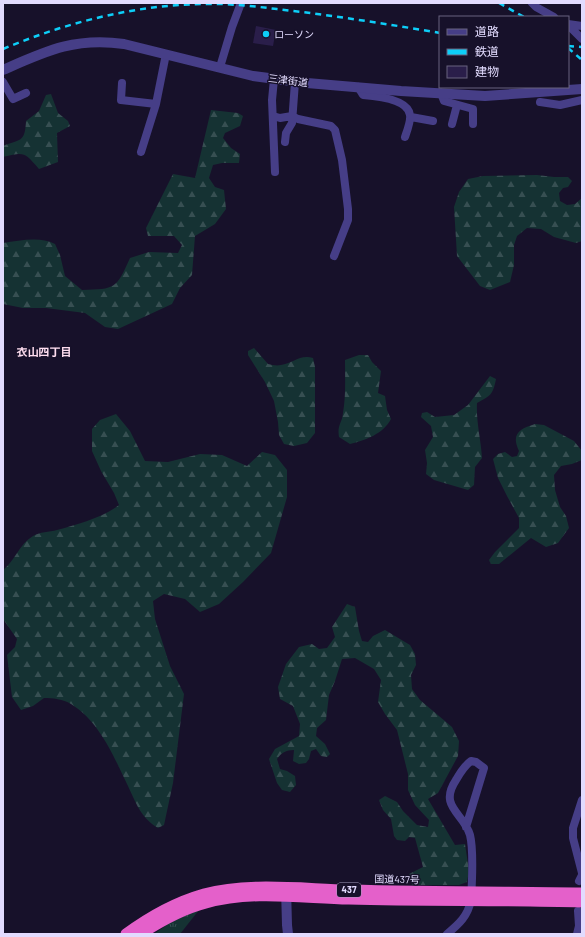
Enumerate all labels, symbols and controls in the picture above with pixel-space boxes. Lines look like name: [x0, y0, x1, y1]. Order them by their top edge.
legend: [439, 16, 569, 88]
text: 道路: [475, 24, 499, 38]
place label: ローソン: [274, 28, 314, 40]
marker: ローソン: [261, 29, 271, 39]
text: 鉄道: [475, 44, 499, 58]
text: 建物: [475, 64, 499, 78]
street label: 三津街道: [267, 72, 309, 88]
district label: 衣山四丁目: [17, 345, 72, 358]
street label: 国道437号: [374, 873, 420, 885]
road number: 437: [337, 883, 361, 897]

